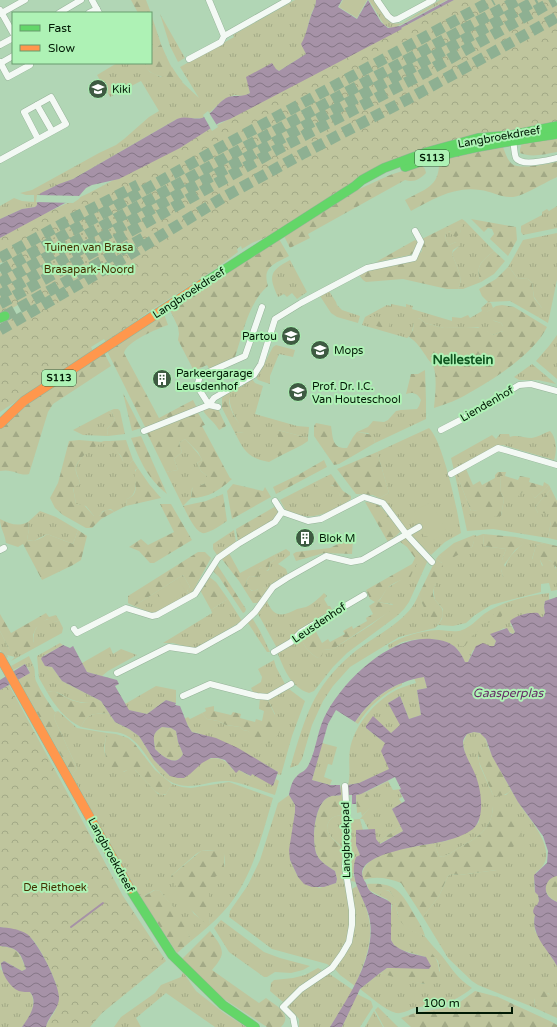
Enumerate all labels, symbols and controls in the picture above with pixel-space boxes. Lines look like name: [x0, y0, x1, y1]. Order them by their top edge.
legend: [12, 12, 152, 64]
text: Fast: [48, 21, 72, 35]
text: Slow: [48, 41, 75, 55]
school or university icon: Kiki: [87, 78, 109, 100]
place label: Kiki: [112, 83, 131, 96]
street label: Langbroekdreef: [457, 123, 542, 151]
road number: S113: [415, 150, 449, 166]
park label: Tuinen van Brasa: [45, 241, 133, 254]
park label: Brasapark-Noord: [44, 263, 134, 276]
street label: Langbroekdreef: [150, 264, 228, 321]
school or university icon: Partou: [280, 325, 302, 347]
place label: Partou: [242, 330, 277, 343]
school or university icon: Mops: [309, 339, 331, 361]
place label: Mops: [334, 344, 363, 357]
district label: Nellestein: [432, 352, 494, 368]
place label: Parkeergarage Leusdenhof: [176, 367, 253, 393]
building icon: Parkeergarage Leusdenhof: [151, 368, 173, 390]
road number: S113: [42, 370, 76, 386]
place label: Prof. Dr. I.C. Van Houteschool: [312, 380, 401, 406]
school or university icon: Prof. Dr. I.C. Van Houteschool: [287, 381, 309, 403]
street label: Liendenhof: [458, 383, 517, 424]
building icon: Blok M: [294, 527, 316, 549]
place label: Blok M: [319, 532, 355, 545]
street label: Leusdenhof: [290, 600, 349, 646]
water label: Gaasperplas: [473, 686, 544, 700]
street label: Langbroekpad: [339, 802, 353, 878]
street label: Langbroekdreef: [85, 815, 137, 895]
park label: De Riethoek: [23, 881, 87, 894]
scale bar: [417, 989, 512, 1015]
text: 100 m: [423, 996, 460, 1010]

